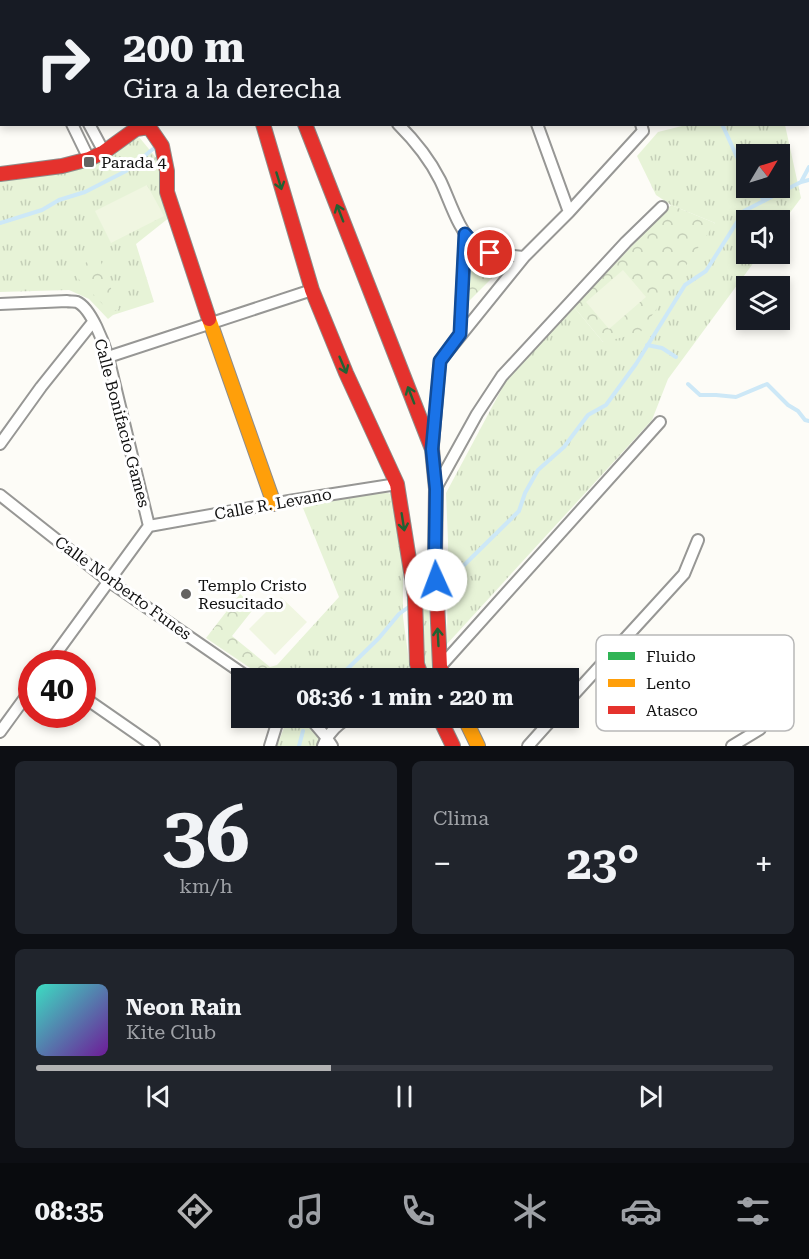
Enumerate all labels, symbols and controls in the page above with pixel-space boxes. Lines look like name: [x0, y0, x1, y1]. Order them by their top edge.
text: 200 m: [123, 23, 245, 72]
icon: right: [24, 24, 102, 102]
text: Gira a la derecha: [123, 73, 341, 105]
north arrow: [736, 144, 790, 198]
map controls: [736, 144, 790, 330]
place label: Parada 4: [101, 153, 166, 172]
marker: Parada 4: [82, 155, 96, 169]
one-way arrow: [274, 171, 285, 190]
one-way arrow: [334, 205, 345, 223]
button: sound: [736, 210, 790, 264]
pin: [464, 227, 515, 278]
icon: arrive: [473, 236, 506, 269]
button: layers: [736, 276, 790, 330]
street label: Calle Bonifacio Games: [90, 337, 154, 510]
one-way arrow: [338, 355, 349, 374]
one-way arrow: [405, 386, 416, 405]
street label: Calle R. Levano: [213, 484, 333, 524]
one-way arrow: [397, 511, 408, 531]
street label: Calle Norberto Funes: [51, 532, 195, 644]
position arrow: [404, 548, 468, 612]
place label: Templo Cristo Resucitado: [198, 576, 307, 613]
marker: Templo Cristo Resucitado: [179, 587, 193, 601]
one-way arrow: [433, 627, 444, 647]
legend: [596, 635, 794, 731]
text: Fluido: [646, 647, 696, 666]
speed limit sign: 40: [18, 650, 96, 728]
text: Lento: [646, 674, 691, 693]
text: 08:36 · 1 min · 220 m: [296, 685, 514, 710]
text: Atasco: [646, 701, 698, 720]
text: 36: [162, 789, 250, 880]
text: Clima: [433, 806, 489, 830]
text: 23°: [567, 837, 639, 890]
text: −: [433, 844, 451, 883]
text: +: [755, 844, 773, 883]
text: km/h: [179, 874, 233, 898]
text: Neon Rain: [126, 995, 241, 1020]
text: Kite Club: [126, 1020, 216, 1044]
icon: previous: [142, 1080, 175, 1113]
icon: pause: [388, 1080, 421, 1113]
icon: next: [634, 1080, 667, 1113]
icon: directions: [174, 1190, 216, 1232]
icon: music: [285, 1190, 327, 1232]
icon: phone: [397, 1190, 439, 1232]
icon: climate: [509, 1190, 551, 1232]
icon: car: [620, 1190, 662, 1232]
icon: filters: [732, 1190, 774, 1232]
text: 08:35: [35, 1195, 104, 1227]

